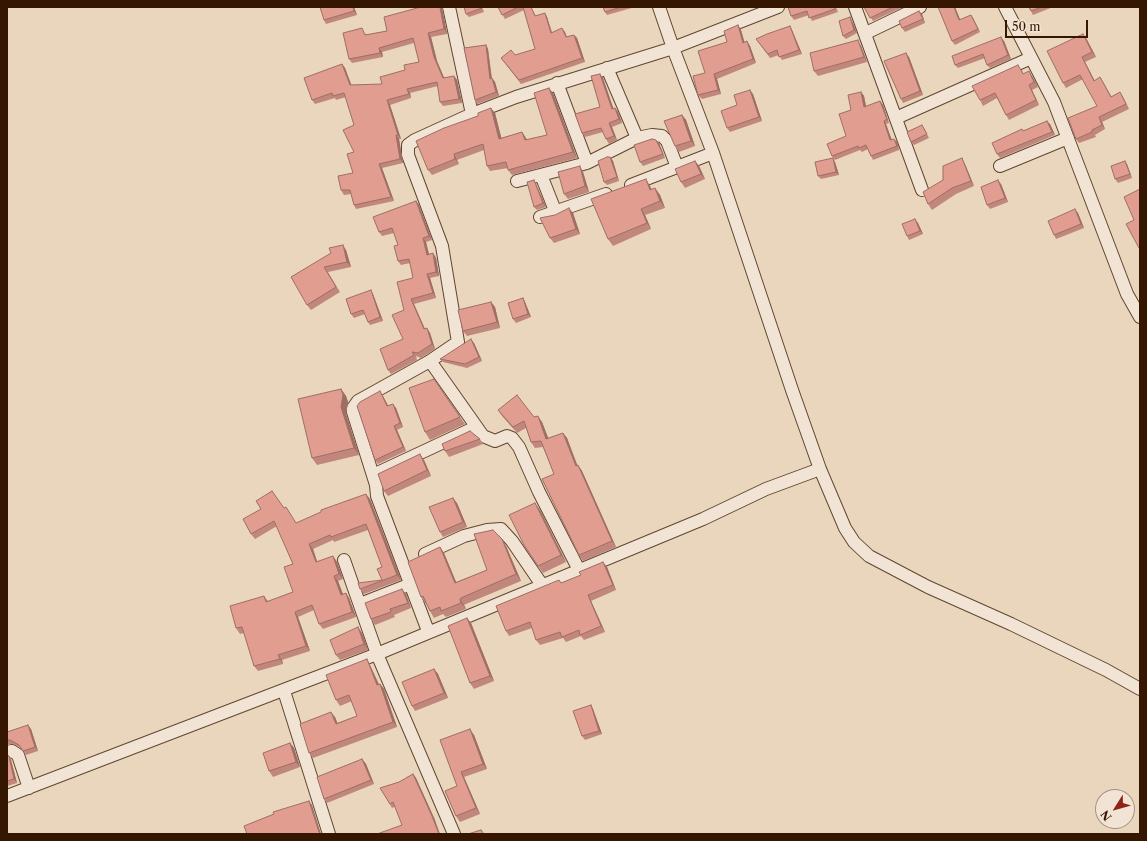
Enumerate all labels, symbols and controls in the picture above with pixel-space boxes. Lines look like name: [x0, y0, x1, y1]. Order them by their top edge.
scale bar: [1007, 12, 1090, 38]
text: 50 m: [1012, 19, 1041, 34]
north arrow: [1095, 789, 1135, 829]
text: N: [1098, 808, 1115, 824]

